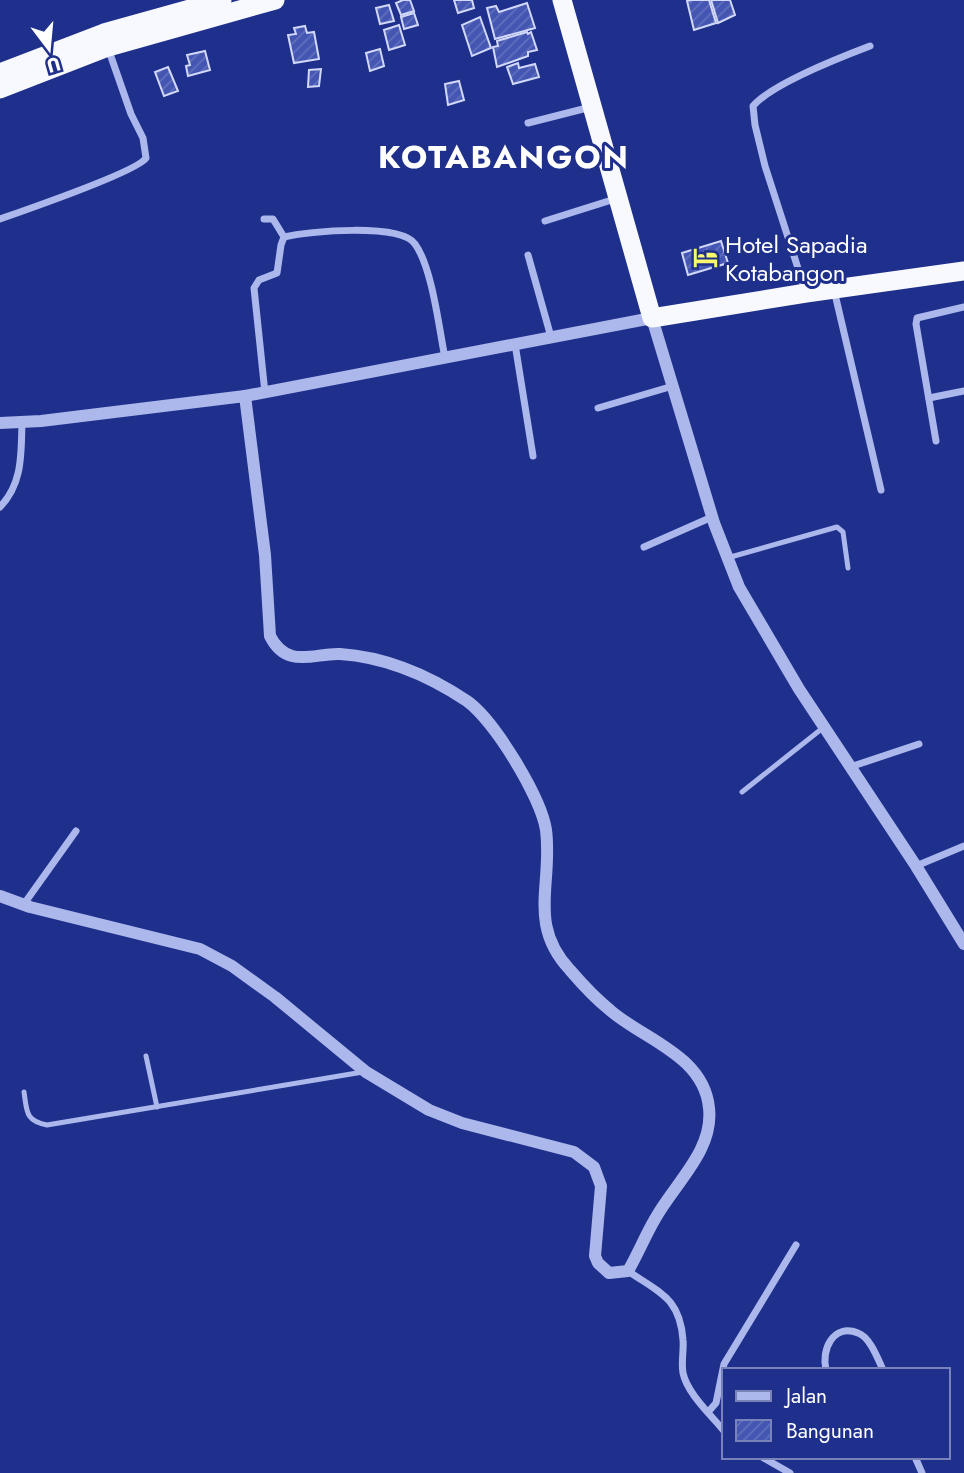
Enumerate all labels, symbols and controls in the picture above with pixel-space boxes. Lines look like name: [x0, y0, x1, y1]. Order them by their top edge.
north arrow: [14, 14, 84, 84]
text: U: [43, 50, 64, 80]
district label: KOTABANGON: [378, 134, 630, 180]
place label: Hotel Sapadia Kotabangon: [725, 227, 868, 290]
hotel icon: Hotel Sapadia Kotabangon: [691, 244, 719, 272]
legend: [722, 1368, 950, 1459]
text: Jalan: [783, 1381, 827, 1411]
text: Bangunan: [786, 1416, 874, 1446]

